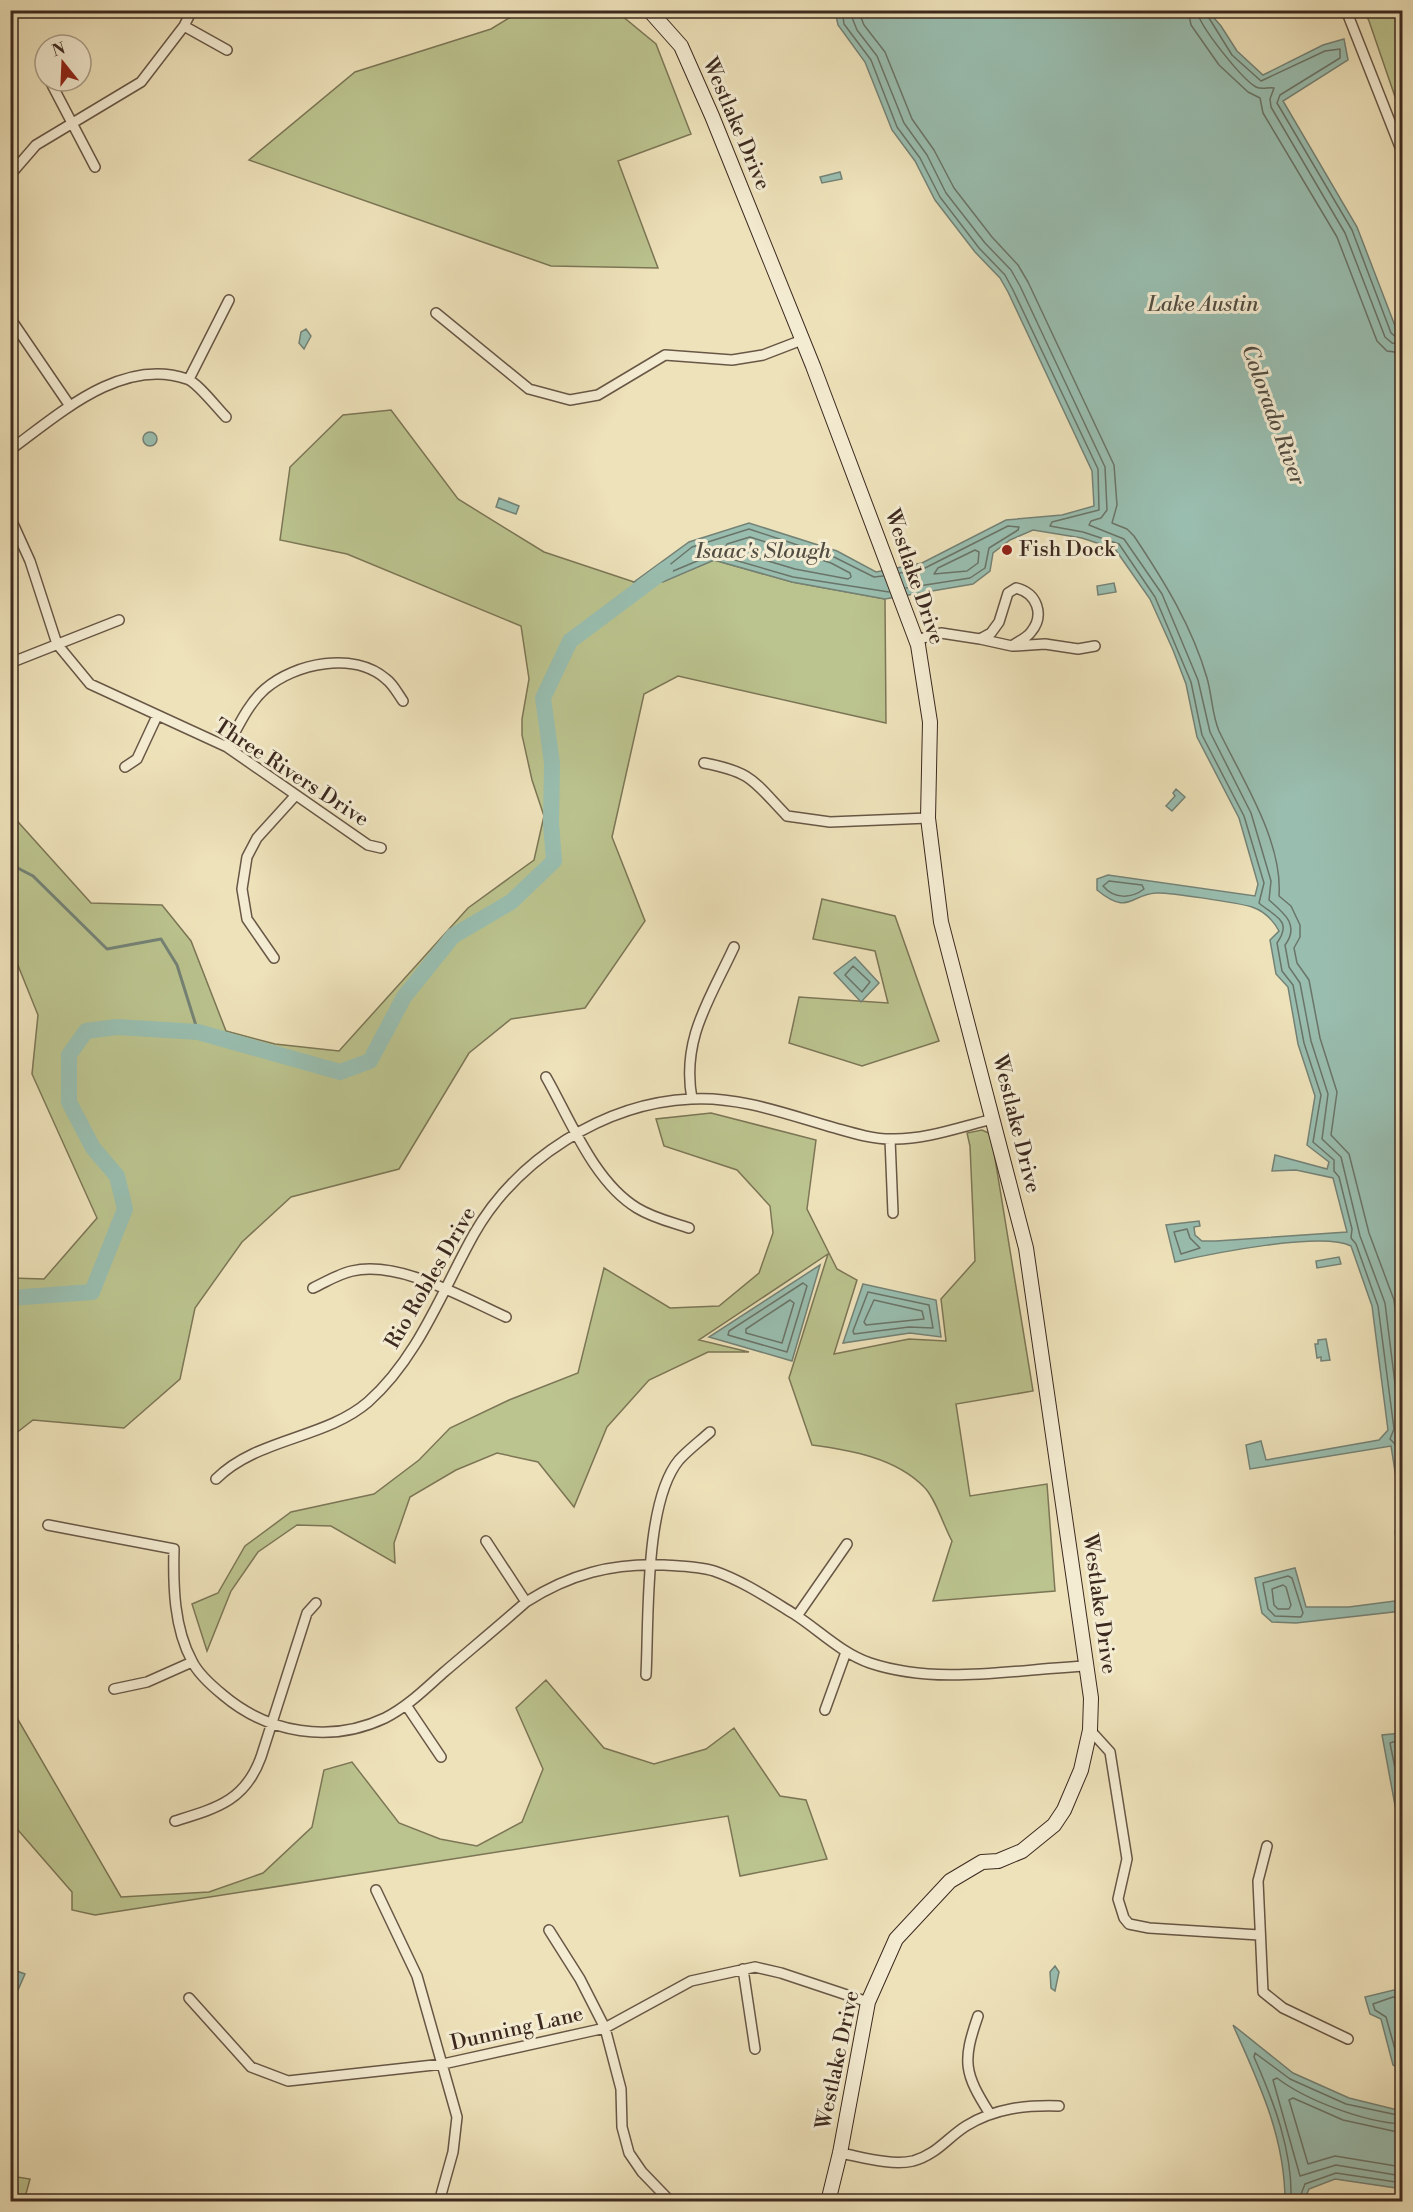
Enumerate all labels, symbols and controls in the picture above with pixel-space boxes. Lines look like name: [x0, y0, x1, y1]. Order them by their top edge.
north arrow: [33, 33, 93, 93]
text: N: [50, 38, 68, 61]
street label: Westlake Drive: [696, 53, 776, 194]
water label: Lake Austin: [1146, 291, 1259, 318]
water label: Colorado River: [1235, 341, 1311, 490]
street label: Westlake Drive: [878, 505, 949, 648]
place label: Fish Dock: [1019, 537, 1116, 563]
water label: Isaac's Slough: [694, 538, 832, 565]
marker: Fish Dock: [1000, 543, 1014, 557]
street label: Three Rivers Drive: [209, 713, 373, 833]
street label: Westlake Drive: [986, 1051, 1046, 1196]
street label: Rio Robles Drive: [380, 1202, 482, 1354]
street label: Westlake Drive: [1076, 1531, 1122, 1676]
street label: Westlake Drive: [810, 1988, 865, 2133]
street label: Dunning Lane: [448, 2001, 586, 2057]

